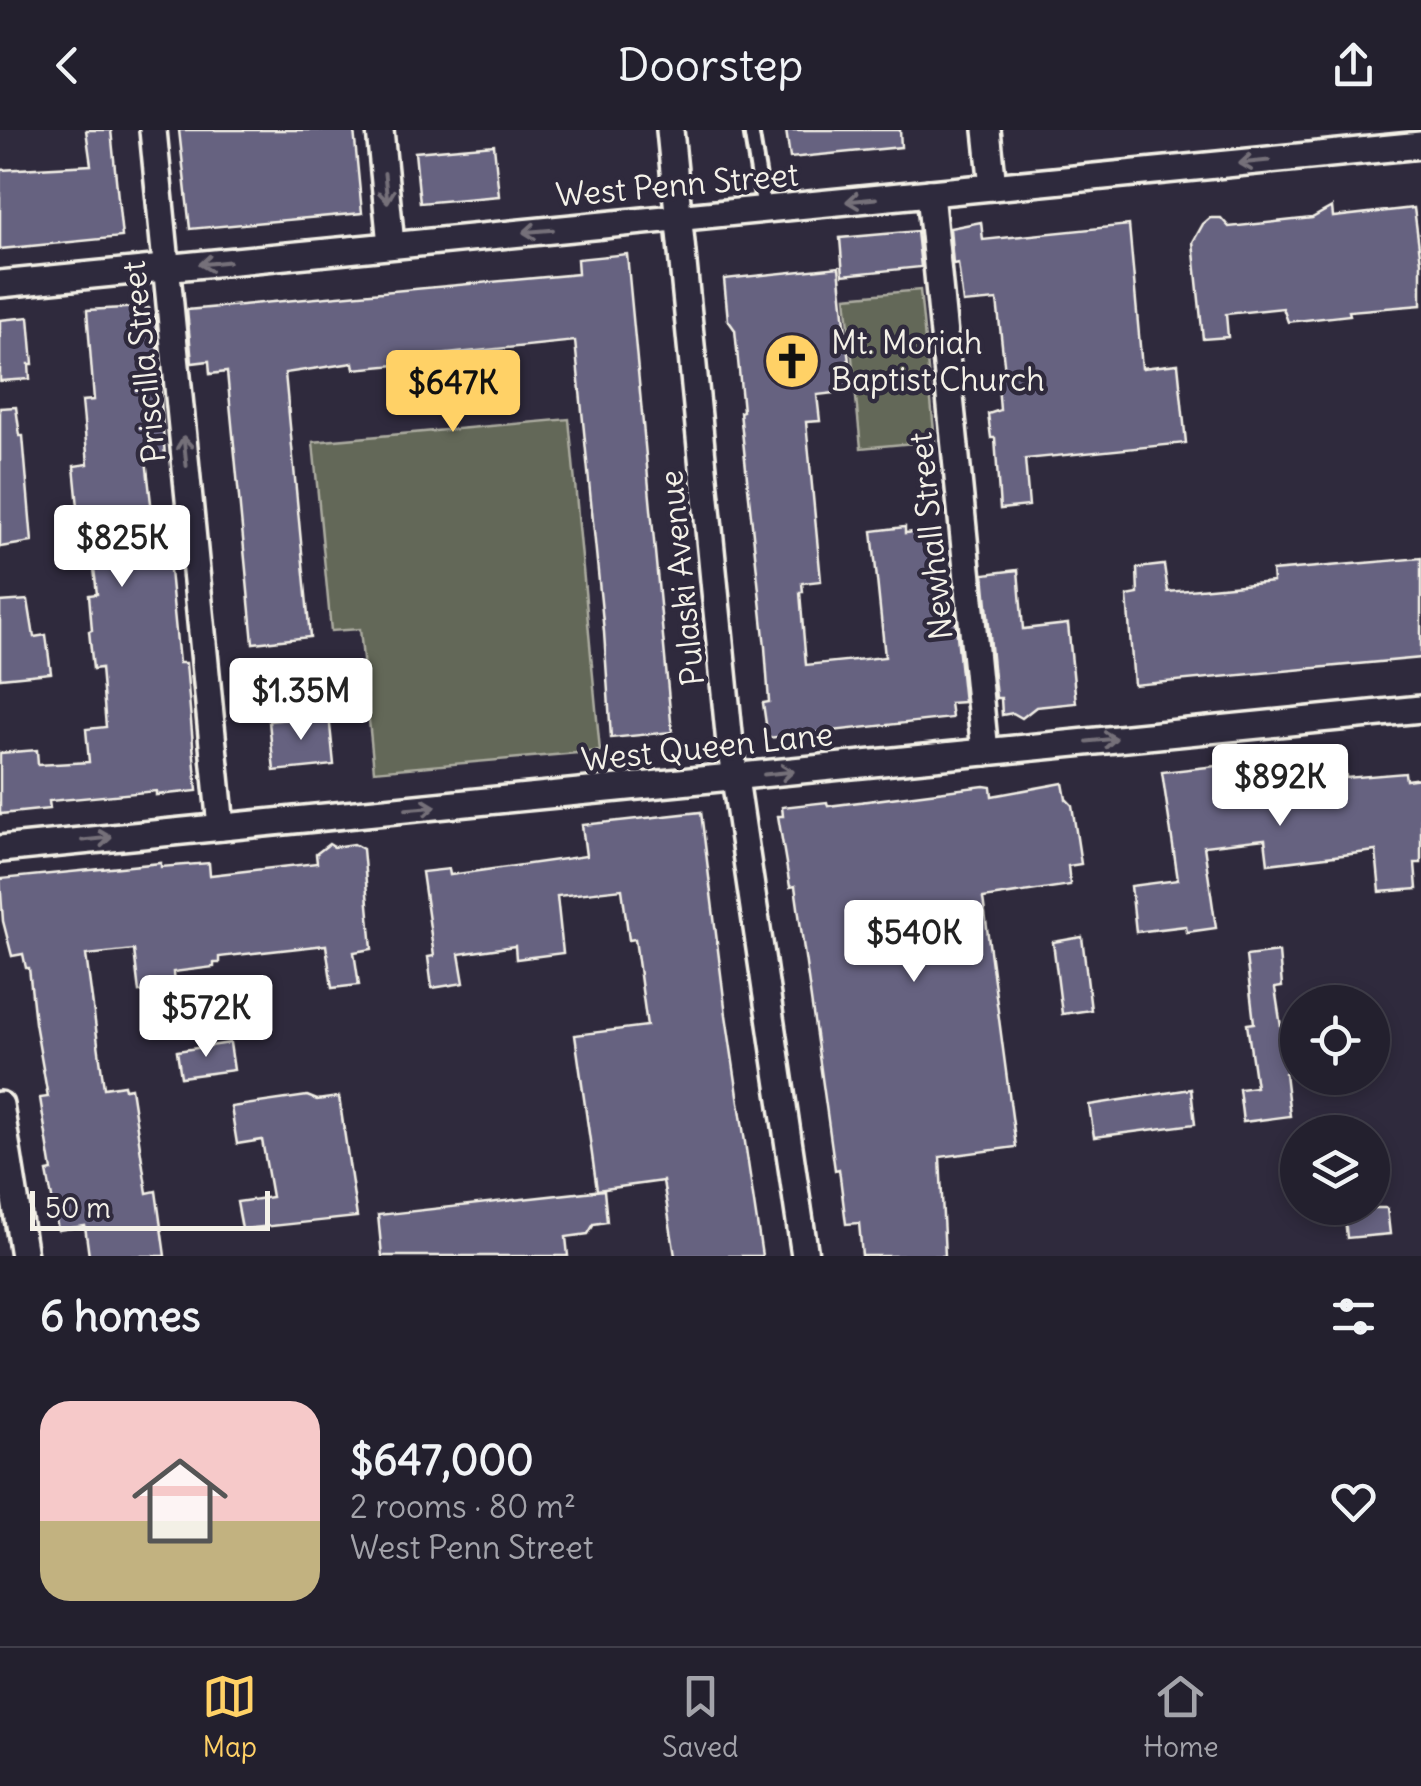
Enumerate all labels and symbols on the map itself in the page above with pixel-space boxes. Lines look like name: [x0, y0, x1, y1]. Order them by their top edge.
one-way arrow: [1239, 152, 1271, 171]
street label: West Penn Street: [554, 153, 800, 216]
one-way arrow: [376, 171, 395, 203]
one-way arrow: [846, 191, 878, 210]
one-way arrow: [522, 222, 554, 241]
one-way arrow: [199, 254, 231, 273]
street label: Priscilla Street: [112, 259, 175, 465]
place label: Mt. Moriah Baptist Church: [831, 322, 1045, 400]
church icon: Mt. Moriah Baptist Church: [762, 331, 822, 391]
pin: $647K: [383, 350, 523, 435]
street label: Newhall Street: [899, 430, 962, 642]
one-way arrow: [175, 436, 194, 468]
street label: Pulaski Avenue: [650, 468, 713, 688]
pin: $825K: [52, 505, 192, 590]
pin: $1.35M: [220, 658, 382, 743]
street label: West Queen Lane: [579, 713, 835, 780]
one-way arrow: [1086, 731, 1118, 750]
pin: $892K: [1210, 744, 1350, 829]
one-way arrow: [762, 763, 794, 782]
one-way arrow: [404, 798, 436, 817]
one-way arrow: [80, 829, 113, 848]
pin: $540K: [844, 900, 984, 985]
pin: $572K: [136, 975, 276, 1060]
scale bar: [30, 1186, 270, 1230]

